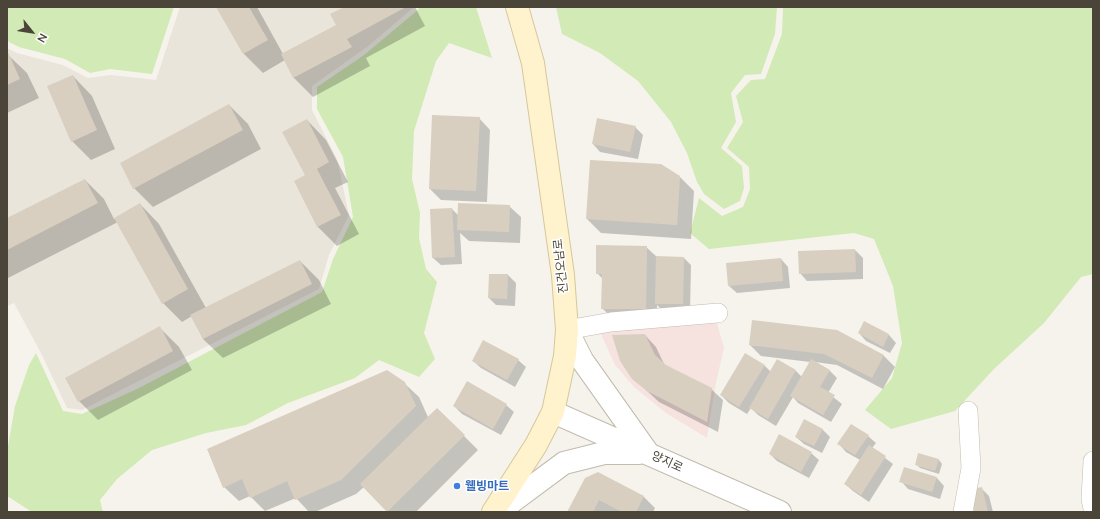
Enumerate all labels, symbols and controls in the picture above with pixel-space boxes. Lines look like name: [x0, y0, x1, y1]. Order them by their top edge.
north arrow: [12, 12, 52, 52]
text: N: [34, 31, 51, 45]
street label: 진건오남로: [551, 238, 571, 294]
street label: 양지로: [649, 448, 685, 476]
place label: 웰빙마트: [465, 479, 509, 493]
marker: 웰빙마트: [452, 481, 462, 491]

